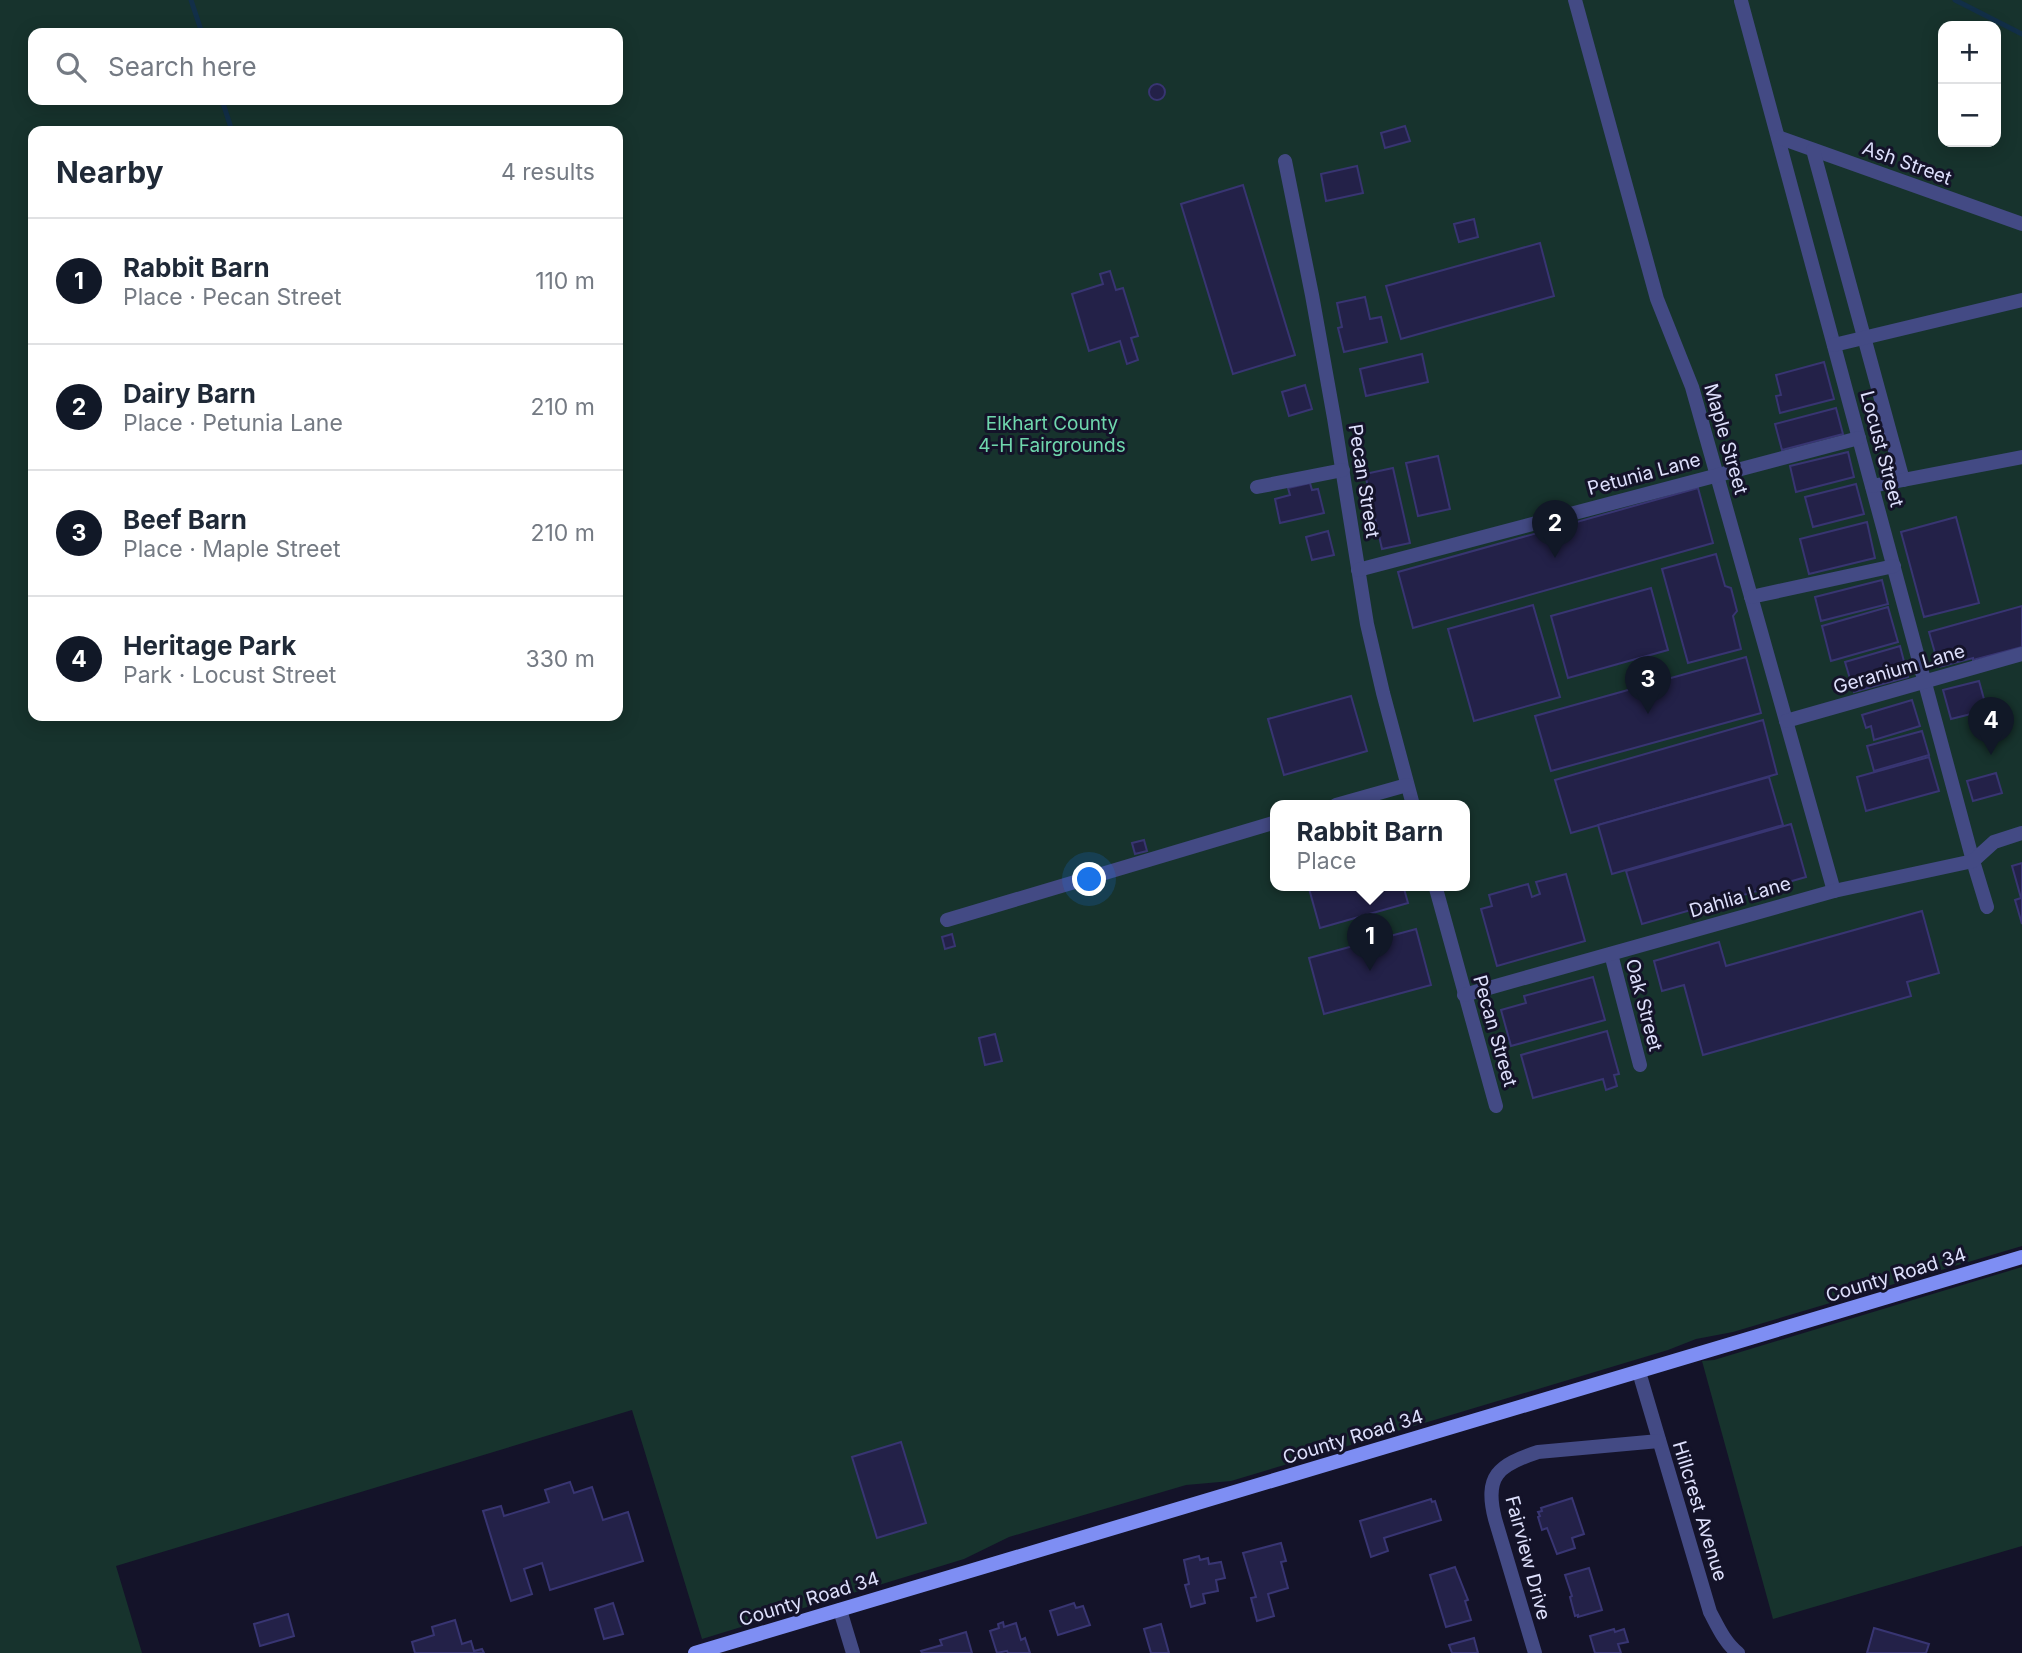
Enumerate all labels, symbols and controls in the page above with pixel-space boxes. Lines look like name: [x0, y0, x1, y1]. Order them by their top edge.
map controls: [1938, 21, 2001, 147]
button: +: [1938, 21, 2001, 84]
search box: [28, 28, 623, 105]
icon: search: [52, 48, 90, 86]
text: Search here: [108, 51, 257, 82]
button: −: [1938, 84, 2001, 147]
street label: Ash Street: [1859, 136, 1955, 190]
text: Nearby: [56, 154, 164, 190]
text: 4 results: [501, 158, 595, 186]
text: Rabbit Barn: [123, 252, 270, 283]
text: 1: [74, 267, 84, 295]
text: 110 m: [535, 267, 595, 295]
text: Place · Pecan Street: [123, 283, 342, 311]
text: Dairy Barn: [123, 378, 256, 409]
street label: Maple Street: [1699, 381, 1753, 497]
street label: Locust Street: [1855, 388, 1909, 510]
text: 2: [72, 393, 86, 421]
text: 210 m: [530, 393, 595, 421]
text: Place · Petunia Lane: [123, 409, 343, 437]
park label: Elkhart County 4-H Fairgrounds: [978, 412, 1126, 457]
street label: Pecan Street: [1344, 422, 1384, 540]
street label: Petunia Lane: [1585, 448, 1703, 500]
pin: 2: [1532, 500, 1578, 558]
text: Beef Barn: [123, 504, 247, 535]
text: 3: [72, 519, 86, 547]
text: 210 m: [530, 519, 595, 547]
text: Place · Maple Street: [123, 535, 340, 563]
text: Heritage Park: [123, 630, 296, 661]
street label: Geranium Lane: [1831, 639, 1967, 699]
text: 4: [71, 645, 87, 673]
text: 330 m: [525, 645, 595, 673]
pin: 3: [1625, 656, 1671, 714]
text: Park · Locust Street: [123, 661, 336, 689]
pin: 4: [1968, 697, 2014, 755]
popup: [1270, 800, 1470, 891]
text: Rabbit Barn: [1297, 816, 1443, 847]
text: Place: [1297, 847, 1356, 875]
your location: [1072, 862, 1106, 896]
street label: Dahlia Lane: [1687, 872, 1793, 922]
pin: 1: [1347, 913, 1393, 971]
street label: Oak Street: [1621, 956, 1667, 1054]
street label: Pecan Street: [1468, 973, 1522, 1089]
street label: County Road 34: [1823, 1243, 1969, 1307]
street label: County Road 34: [1280, 1405, 1426, 1469]
street label: Hillcrest Avenue: [1668, 1438, 1732, 1584]
street label: Fairview Drive: [1500, 1493, 1556, 1623]
street label: County Road 34: [736, 1567, 882, 1631]

